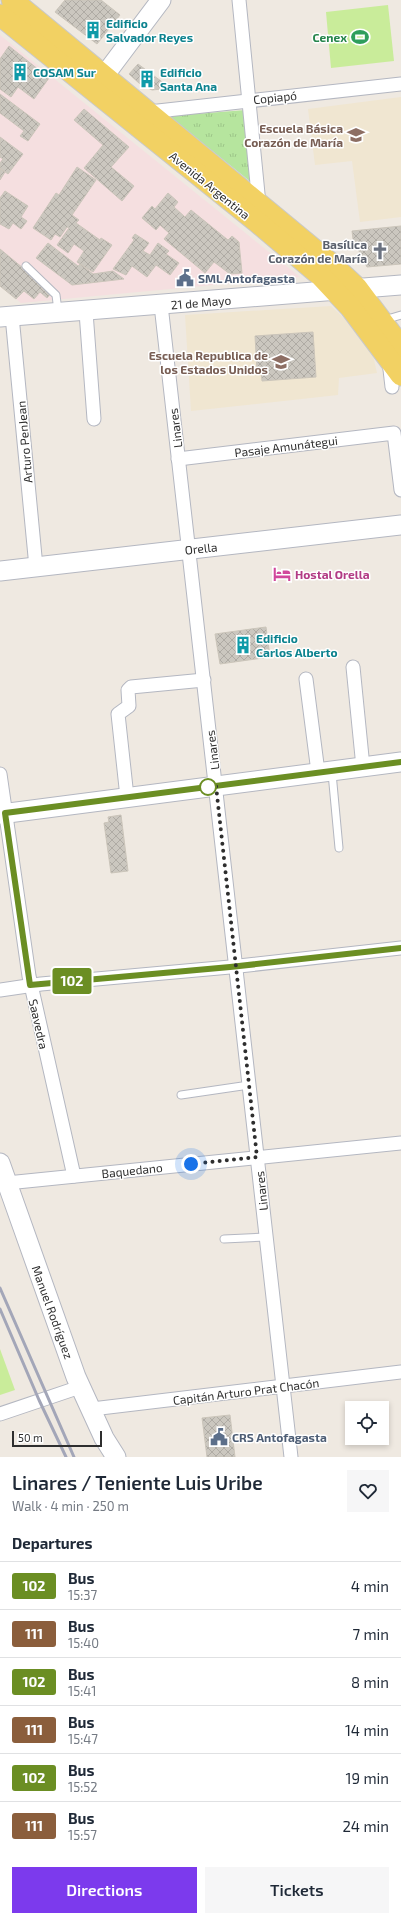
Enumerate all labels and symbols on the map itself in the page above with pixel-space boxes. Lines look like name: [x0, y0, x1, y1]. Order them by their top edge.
place label: Edificio Salvador Reyes: [106, 16, 193, 45]
building icon: Edificio Salvador Reyes: [83, 20, 103, 40]
sports icon: Cenex: [350, 27, 370, 47]
place label: Cenex: [312, 30, 347, 44]
building icon: COSAM Sur: [10, 62, 30, 82]
place label: COSAM Sur: [33, 65, 96, 79]
place label: Edificio Santa Ana: [160, 65, 217, 93]
building icon: Edificio Santa Ana: [137, 69, 157, 89]
street label: Copiapó: [252, 88, 298, 106]
place label: Escuela Básica Corazón de María: [244, 121, 343, 149]
school or university icon: Escuela Básica Corazón de María: [346, 125, 366, 145]
street label: Avenida Argentina: [167, 148, 253, 222]
place label: Basílica Corazón de María: [268, 237, 367, 265]
church icon: Basílica Corazón de María: [370, 241, 390, 261]
public building icon: SML Antofagasta: [175, 268, 195, 288]
place label: SML Antofagasta: [198, 271, 295, 285]
street label: 21 de Mayo: [170, 292, 232, 312]
place label: Escuela Republica de los Estados Unidos: [149, 348, 268, 376]
school or university icon: Escuela Republica de los Estados Unidos: [271, 352, 291, 372]
street label: Arturo PenJean: [13, 400, 35, 484]
street label: Linares: [166, 407, 184, 449]
street label: Pasaje Amunátegui: [234, 433, 339, 460]
street label: Orella: [184, 539, 218, 557]
hotel icon: Hostal Orella: [272, 564, 292, 584]
place label: Hostal Orella: [295, 567, 370, 581]
place label: Edificio Carlos Alberto: [256, 631, 338, 659]
building icon: Edificio Carlos Alberto: [233, 635, 253, 655]
street label: Linares: [203, 729, 221, 771]
unlabelled marker: [199, 778, 217, 796]
line badge: 102: [49, 968, 95, 994]
street label: Saavedra: [26, 998, 52, 1050]
your location: [181, 1154, 201, 1174]
street label: Baquedano: [101, 1160, 163, 1180]
street label: Linares: [252, 1170, 270, 1212]
street label: Manuel Rodríguez: [30, 1263, 76, 1361]
street label: Capitán Arturo Prat Chacón: [172, 1375, 320, 1407]
public building icon: CRS Antofagasta: [209, 1427, 229, 1447]
scale bar: [12, 1429, 102, 1448]
place label: CRS Antofagasta: [232, 1430, 327, 1444]

